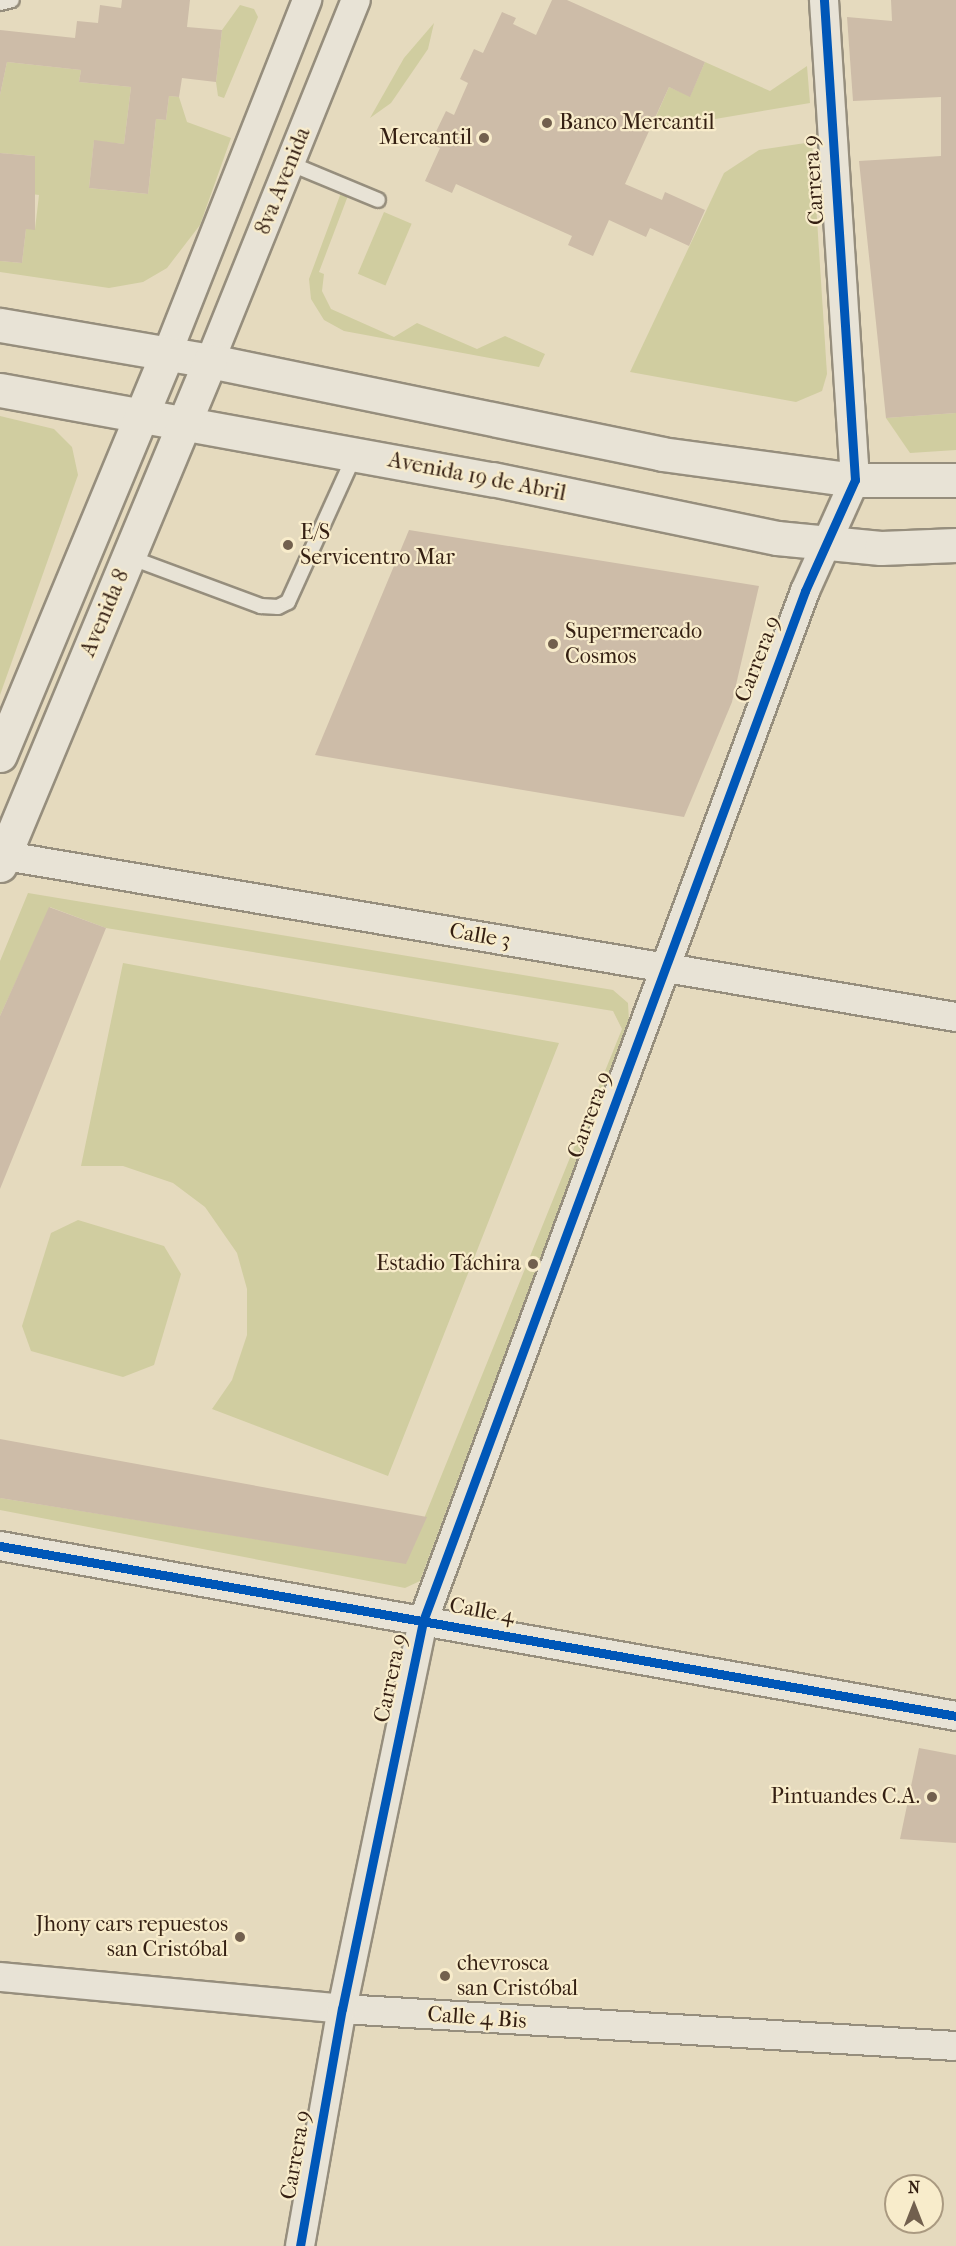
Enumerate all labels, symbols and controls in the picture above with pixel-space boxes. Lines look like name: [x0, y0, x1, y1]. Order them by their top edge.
place label: Banco Mercantil: [559, 110, 715, 136]
marker: Banco Mercantil: [540, 116, 554, 130]
street label: 8va Avenida: [250, 124, 316, 238]
place label: Mercantil: [379, 125, 472, 151]
marker: Mercantil: [477, 131, 491, 145]
street label: Carrera 9: [798, 134, 830, 226]
street label: Avenida 19 de Abril: [386, 447, 568, 507]
place label: E/S Servicentro Mar: [300, 519, 455, 570]
marker: E/S Servicentro Mar: [281, 538, 295, 552]
street label: Avenida 8: [75, 565, 135, 661]
street label: Carrera 9: [730, 612, 786, 706]
place label: Supermercado Cosmos: [565, 618, 702, 670]
marker: Supermercado Cosmos: [546, 637, 560, 651]
street label: Calle 3: [447, 918, 513, 954]
street label: Carrera 9: [562, 1068, 618, 1162]
place label: Estadio Táchira: [376, 1251, 521, 1277]
marker: Estadio Táchira: [526, 1257, 540, 1271]
street label: Calle 4: [447, 1592, 517, 1630]
street label: Carrera 9: [369, 1631, 413, 1725]
place label: Pintuandes C.A.: [771, 1784, 920, 1810]
marker: Pintuandes C.A.: [925, 1790, 939, 1804]
place label: Jhony cars repuestos san Cristóbal: [36, 1911, 228, 1963]
marker: Jhony cars repuestos san Cristóbal: [233, 1930, 247, 1944]
place label: chevrosca san Cristóbal: [457, 1950, 578, 2002]
marker: chevrosca san Cristóbal: [438, 1969, 452, 1983]
street label: Calle 4 Bis: [427, 2001, 527, 2035]
street label: Carrera 9: [275, 2108, 317, 2202]
north arrow: [884, 2174, 944, 2234]
text: N: [908, 2178, 920, 2197]

